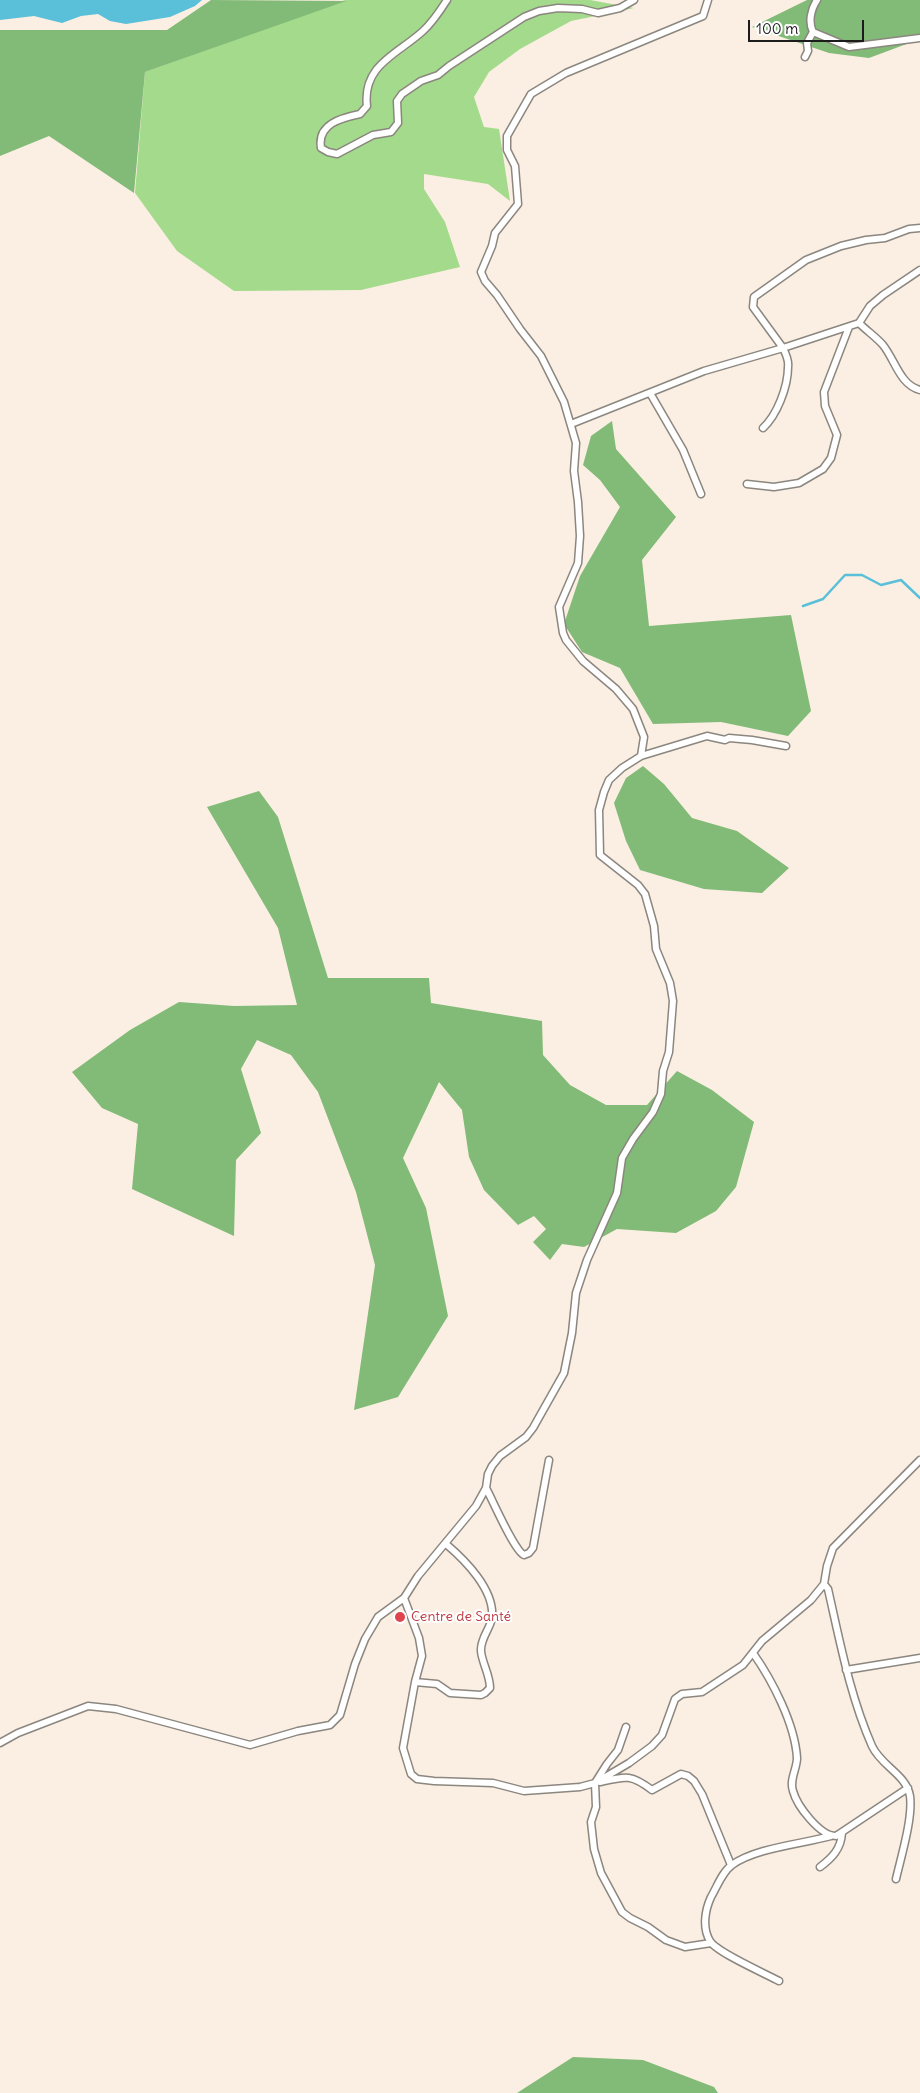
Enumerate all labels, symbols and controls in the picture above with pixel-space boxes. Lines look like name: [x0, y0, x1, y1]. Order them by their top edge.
scale bar: [750, 10, 866, 42]
text: 100 m: [756, 19, 798, 38]
place label: Centre de Santé: [411, 1609, 511, 1625]
marker: Centre de Santé: [393, 1610, 407, 1624]

